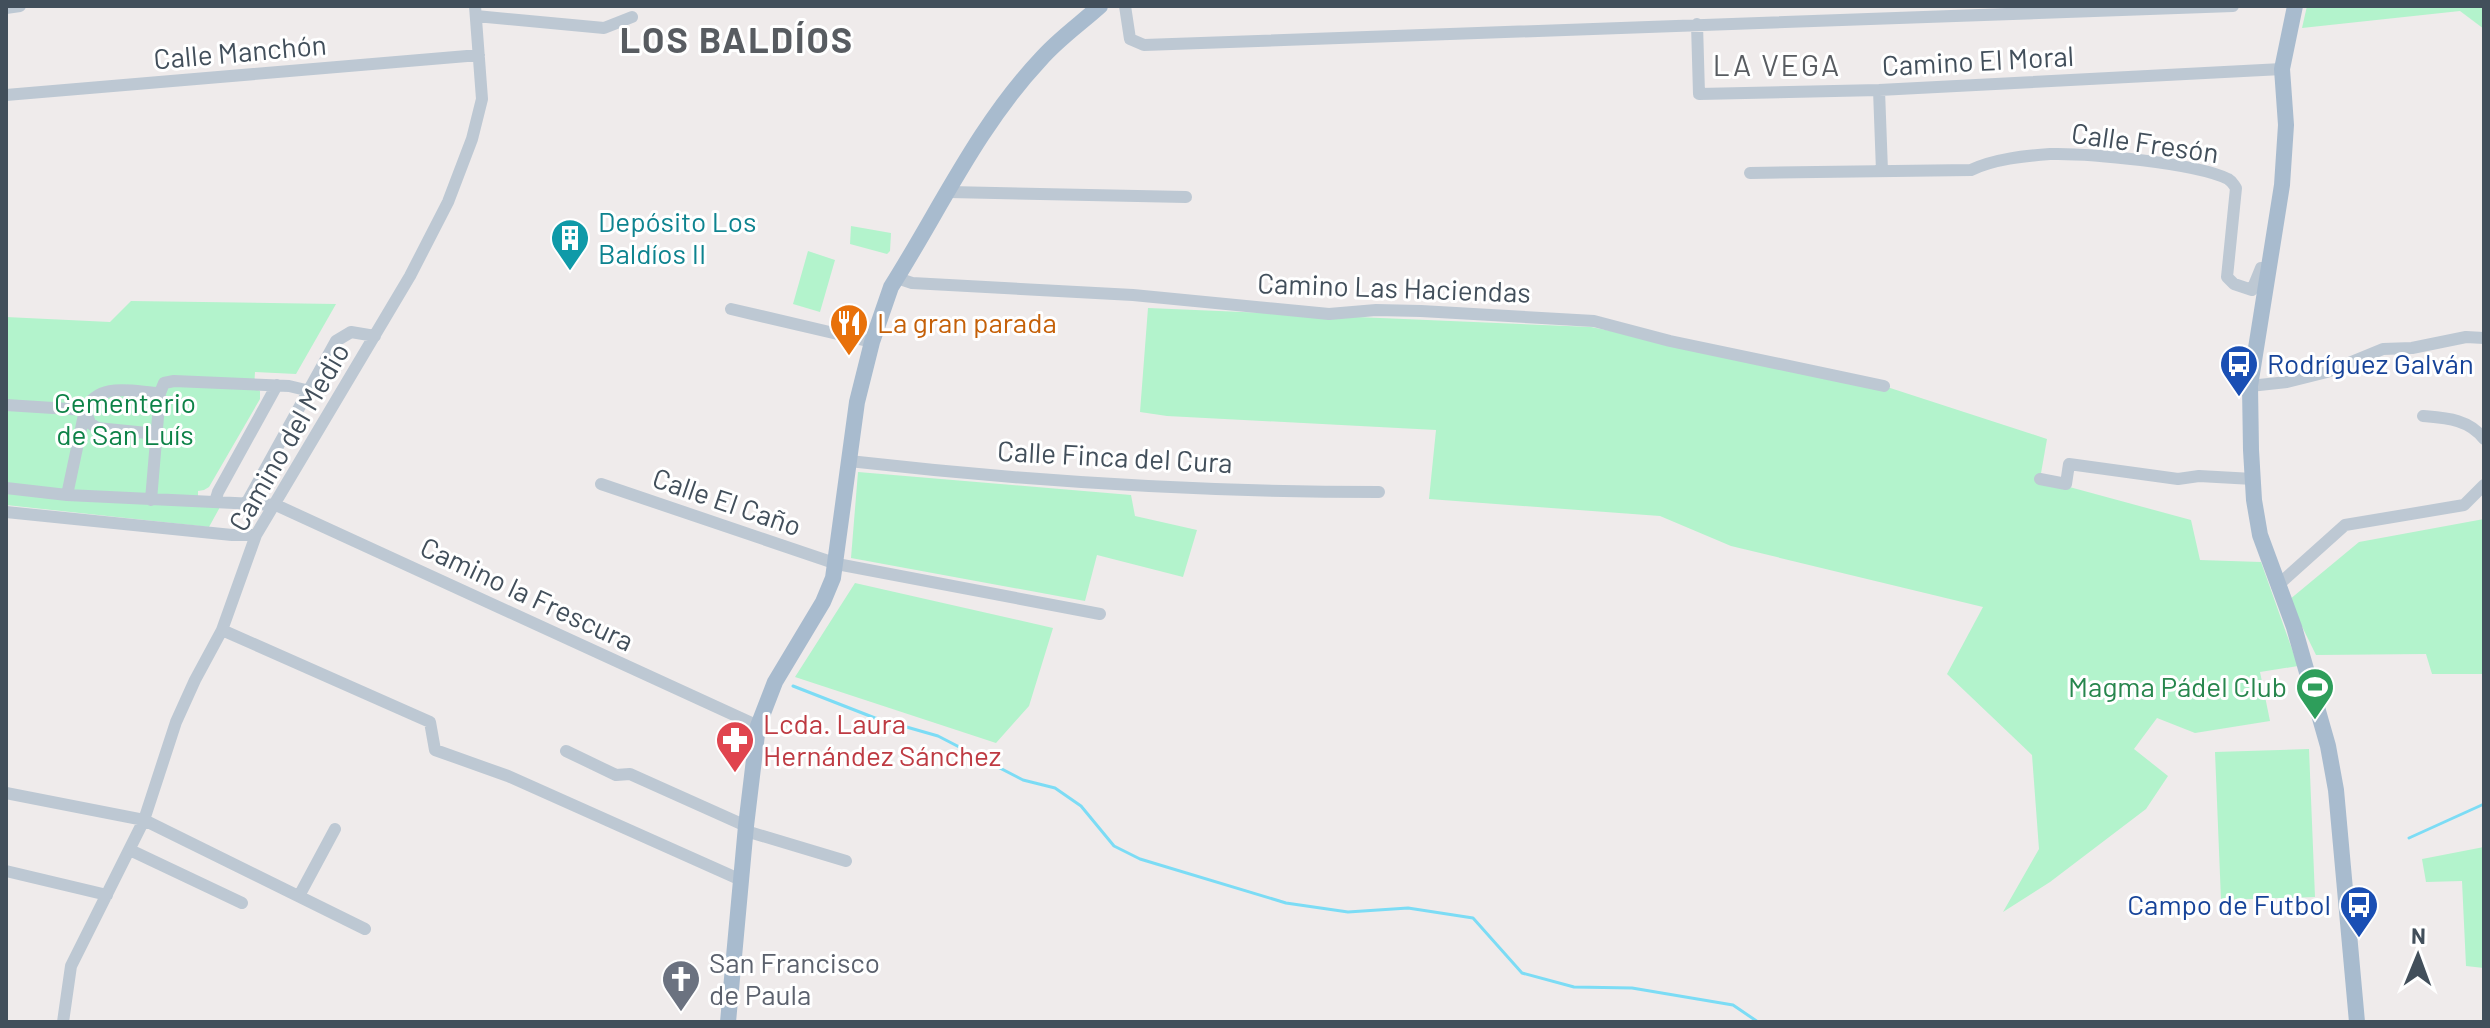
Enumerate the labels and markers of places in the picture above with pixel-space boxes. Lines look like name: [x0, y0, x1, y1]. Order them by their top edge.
place label: Depósito Los Baldíos II: [598, 204, 756, 270]
building icon: Depósito Los Baldíos II: [549, 217, 591, 272]
restaurant icon: La gran parada: [828, 302, 870, 357]
place label: La gran parada: [877, 305, 1057, 339]
bus stop icon: Rodríguez Galván: [2218, 343, 2260, 398]
place label: Rodríguez Galván: [2267, 346, 2474, 380]
sports icon: Magma Pádel Club: [2294, 666, 2336, 721]
place label: Magma Pádel Club: [2068, 669, 2287, 703]
place label: Lcda. Laura Hernández Sánchez: [763, 706, 1001, 772]
pharmacy icon: Lcda. Laura Hernández Sánchez: [714, 719, 756, 774]
bus stop icon: Campo de Futbol: [2338, 884, 2380, 939]
place label: Campo de Futbol: [2127, 887, 2331, 921]
place label: San Francisco de Paula: [709, 945, 880, 1011]
church icon: San Francisco de Paula: [660, 958, 702, 1013]

